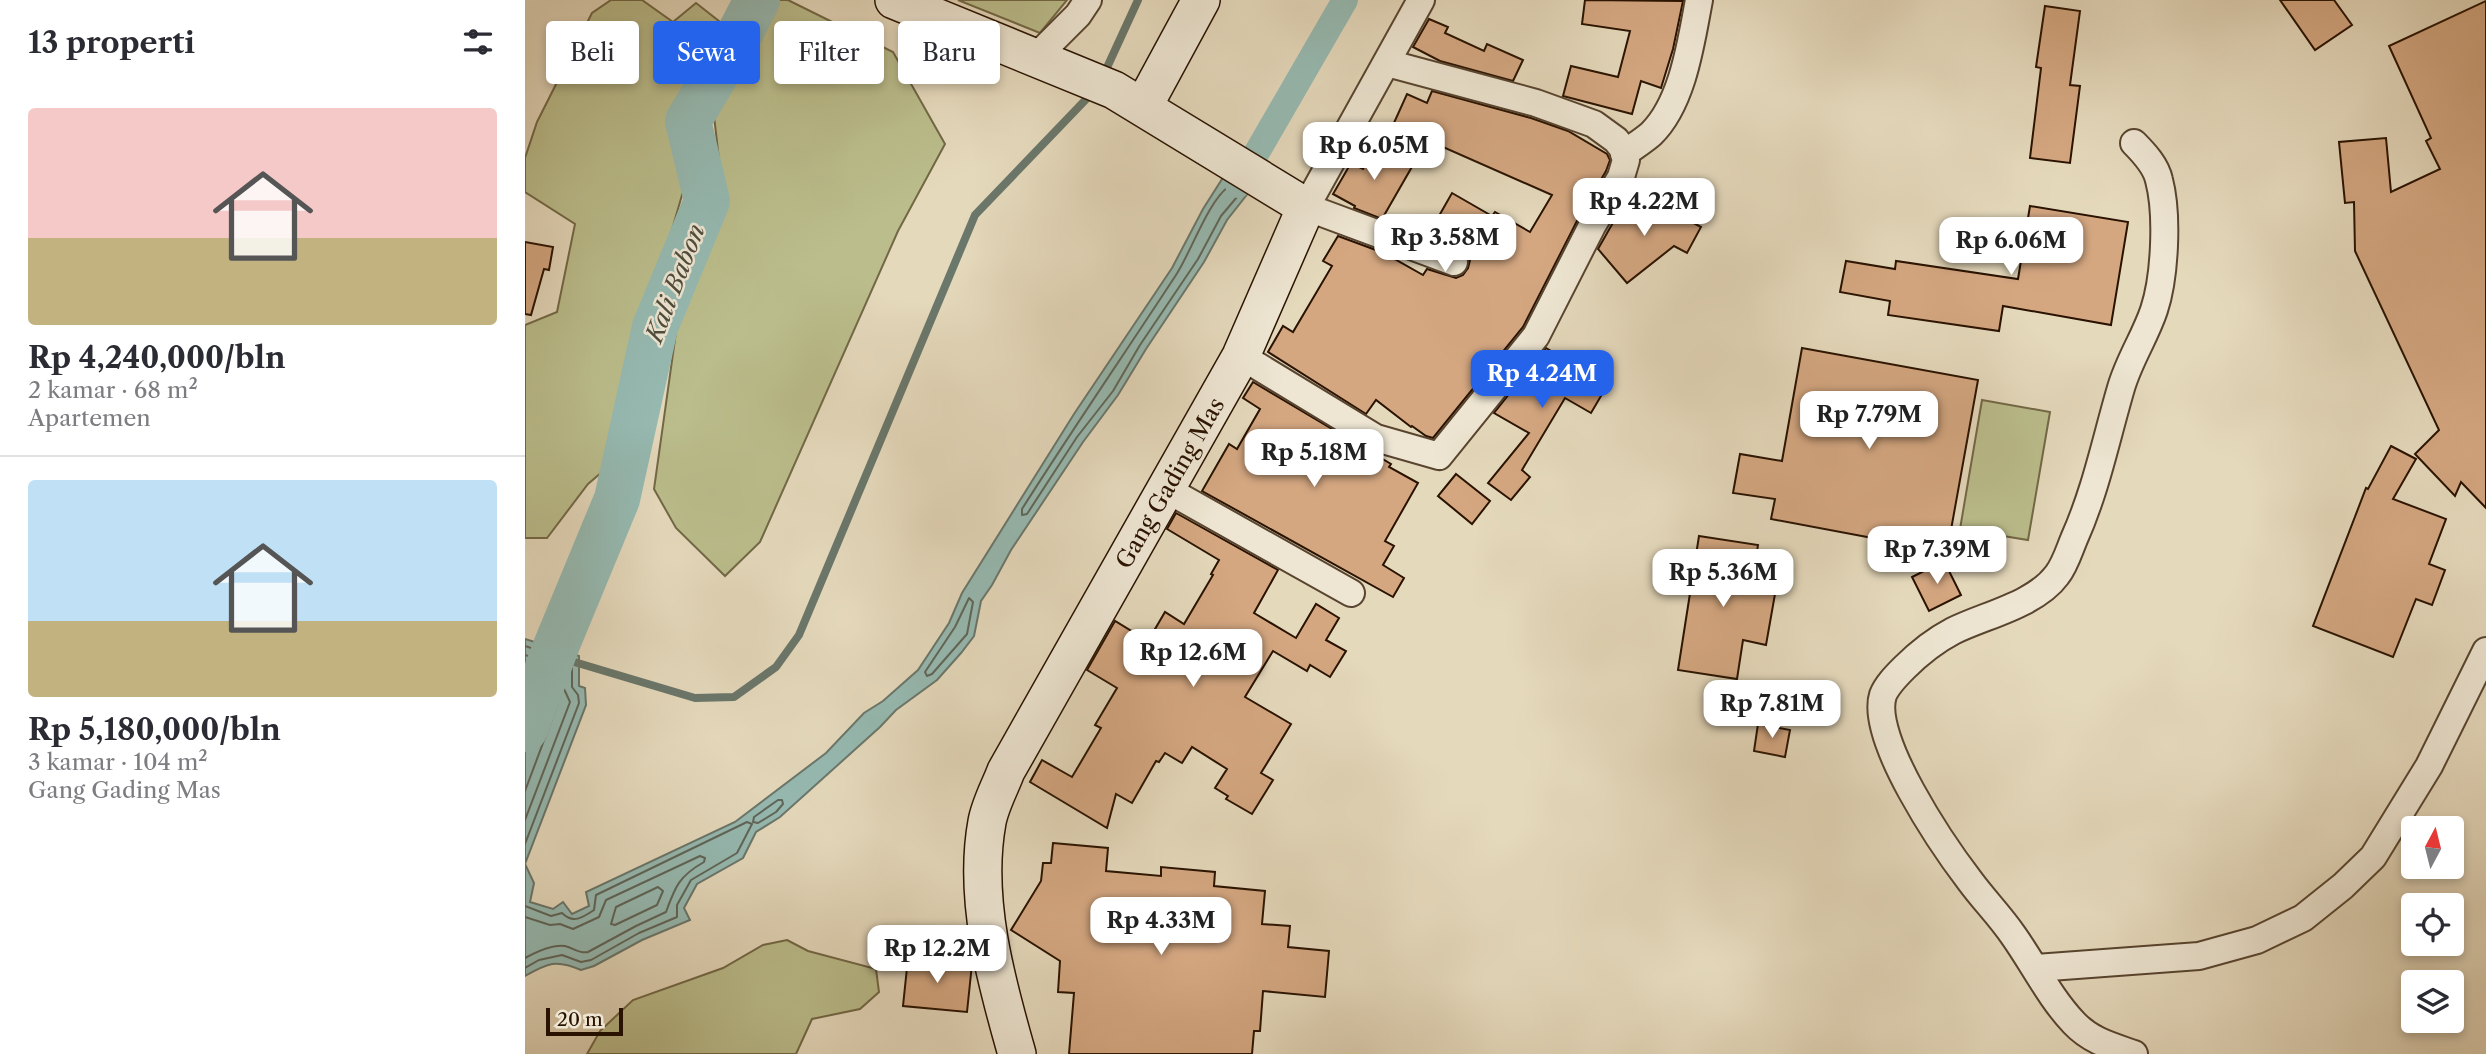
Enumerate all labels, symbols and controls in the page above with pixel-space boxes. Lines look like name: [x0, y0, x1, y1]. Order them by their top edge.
chip: Beli: [546, 21, 639, 84]
chip: Sewa: [653, 21, 760, 84]
chip: Filter: [774, 21, 884, 84]
chip: Baru: [898, 21, 1000, 84]
icon: filters: [459, 23, 497, 61]
text: 13 properti: [28, 24, 195, 61]
pin: Rp 6.05M: [1302, 122, 1446, 182]
text: Rp 6.05M: [1319, 131, 1429, 159]
icon: home: [200, 153, 326, 279]
pin: Rp 4.22M: [1572, 178, 1716, 238]
text: Rp 4.22M: [1589, 187, 1699, 215]
pin: Rp 3.58M: [1373, 215, 1517, 274]
pin: Rp 6.06M: [1939, 218, 2083, 277]
water label: Kali Babon: [639, 220, 711, 348]
text: Rp 3.58M: [1390, 223, 1500, 251]
text: Rp 6.06M: [1955, 226, 2067, 254]
text: Rp 4,240,000/bln: [28, 339, 286, 376]
pin: Rp 4.24M: [1470, 350, 1614, 410]
text: Rp 4.24M: [1487, 359, 1597, 387]
text: 2 kamar · 68 m²: [28, 376, 198, 404]
street label: Gang Gading Mas: [1110, 392, 1230, 574]
pin: Rp 7.79M: [1797, 392, 1941, 451]
text: Rp 7.79M: [1816, 400, 1922, 428]
text: Apartemen: [28, 404, 151, 432]
pin: Rp 5.18M: [1242, 430, 1386, 489]
text: Rp 5.18M: [1261, 438, 1367, 466]
icon: home: [200, 525, 326, 651]
pin: Rp 7.39M: [1865, 526, 2009, 586]
text: Rp 7.39M: [1883, 535, 1991, 563]
pin: Rp 5.36M: [1651, 550, 1795, 609]
text: Rp 5.36M: [1668, 558, 1778, 586]
pin: Rp 12.6M: [1121, 630, 1265, 689]
text: Rp 12.6M: [1139, 638, 1247, 666]
pin: Rp 7.81M: [1700, 680, 1844, 740]
text: Rp 7.81M: [1720, 689, 1824, 717]
text: Rp 5,180,000/bln: [28, 711, 281, 748]
text: 3 kamar · 104 m²: [28, 748, 208, 776]
text: Gang Gading Mas: [28, 776, 221, 804]
north arrow: [2401, 816, 2464, 878]
map controls: [2401, 816, 2464, 1033]
button: locate: [2401, 893, 2464, 956]
pin: Rp 4.33M: [1089, 898, 1233, 957]
text: Rp 4.33M: [1106, 906, 1216, 934]
pin: Rp 12.2M: [865, 926, 1009, 985]
text: Rp 12.2M: [883, 934, 991, 962]
button: layers: [2401, 970, 2464, 1033]
scale bar: [546, 1005, 623, 1037]
text: 20 m: [557, 1008, 603, 1031]

